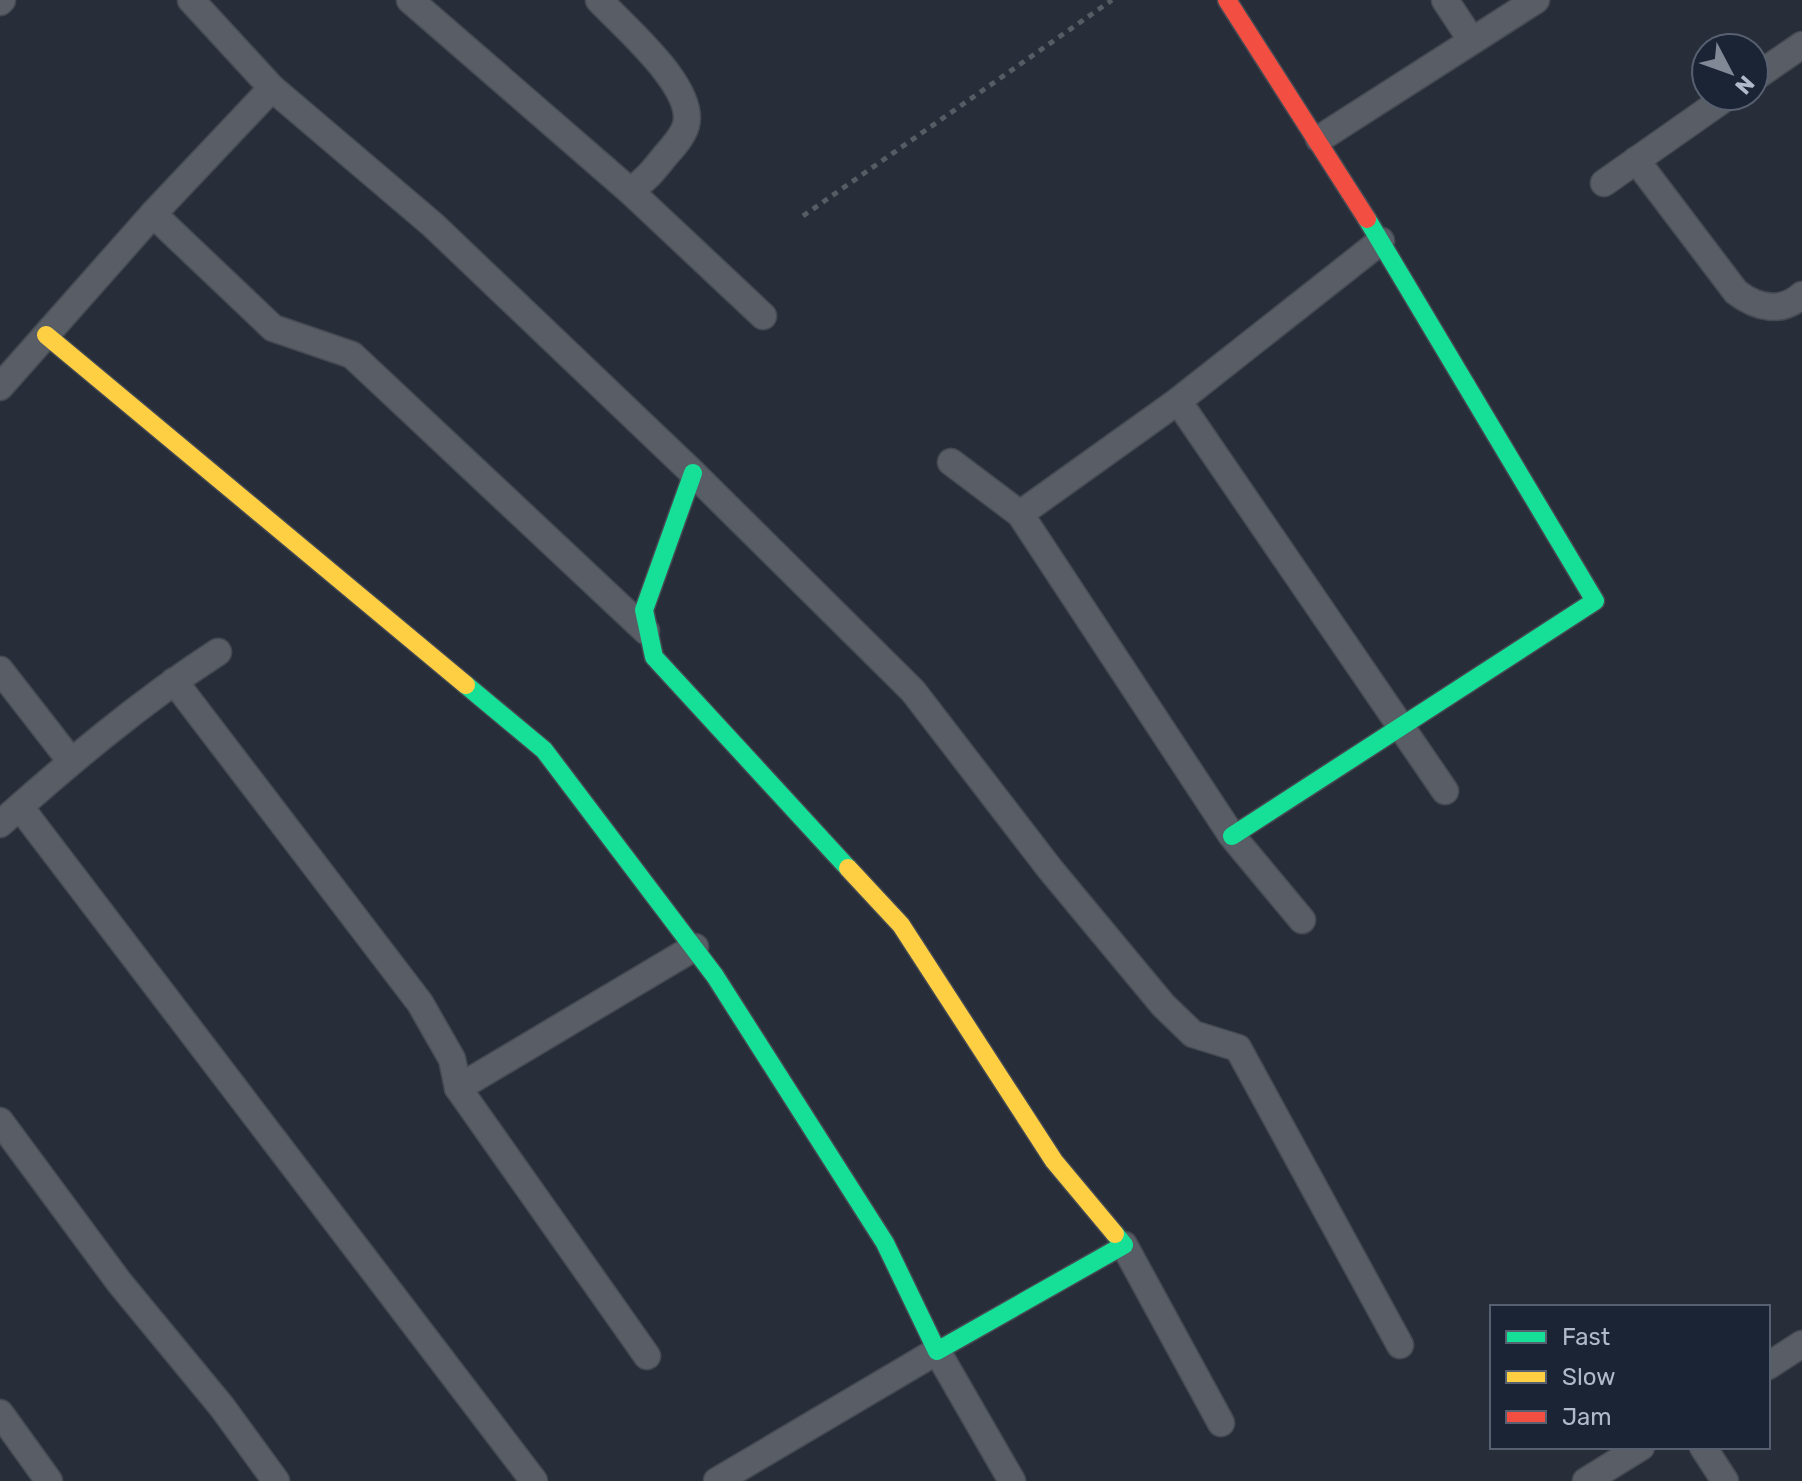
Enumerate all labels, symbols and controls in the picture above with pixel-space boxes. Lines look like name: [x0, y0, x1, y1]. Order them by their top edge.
north arrow: [1690, 32, 1770, 112]
text: N: [1729, 70, 1760, 100]
legend: [1490, 1305, 1770, 1449]
text: Fast: [1562, 1323, 1610, 1351]
text: Slow: [1562, 1363, 1615, 1391]
text: Jam: [1562, 1403, 1612, 1431]

